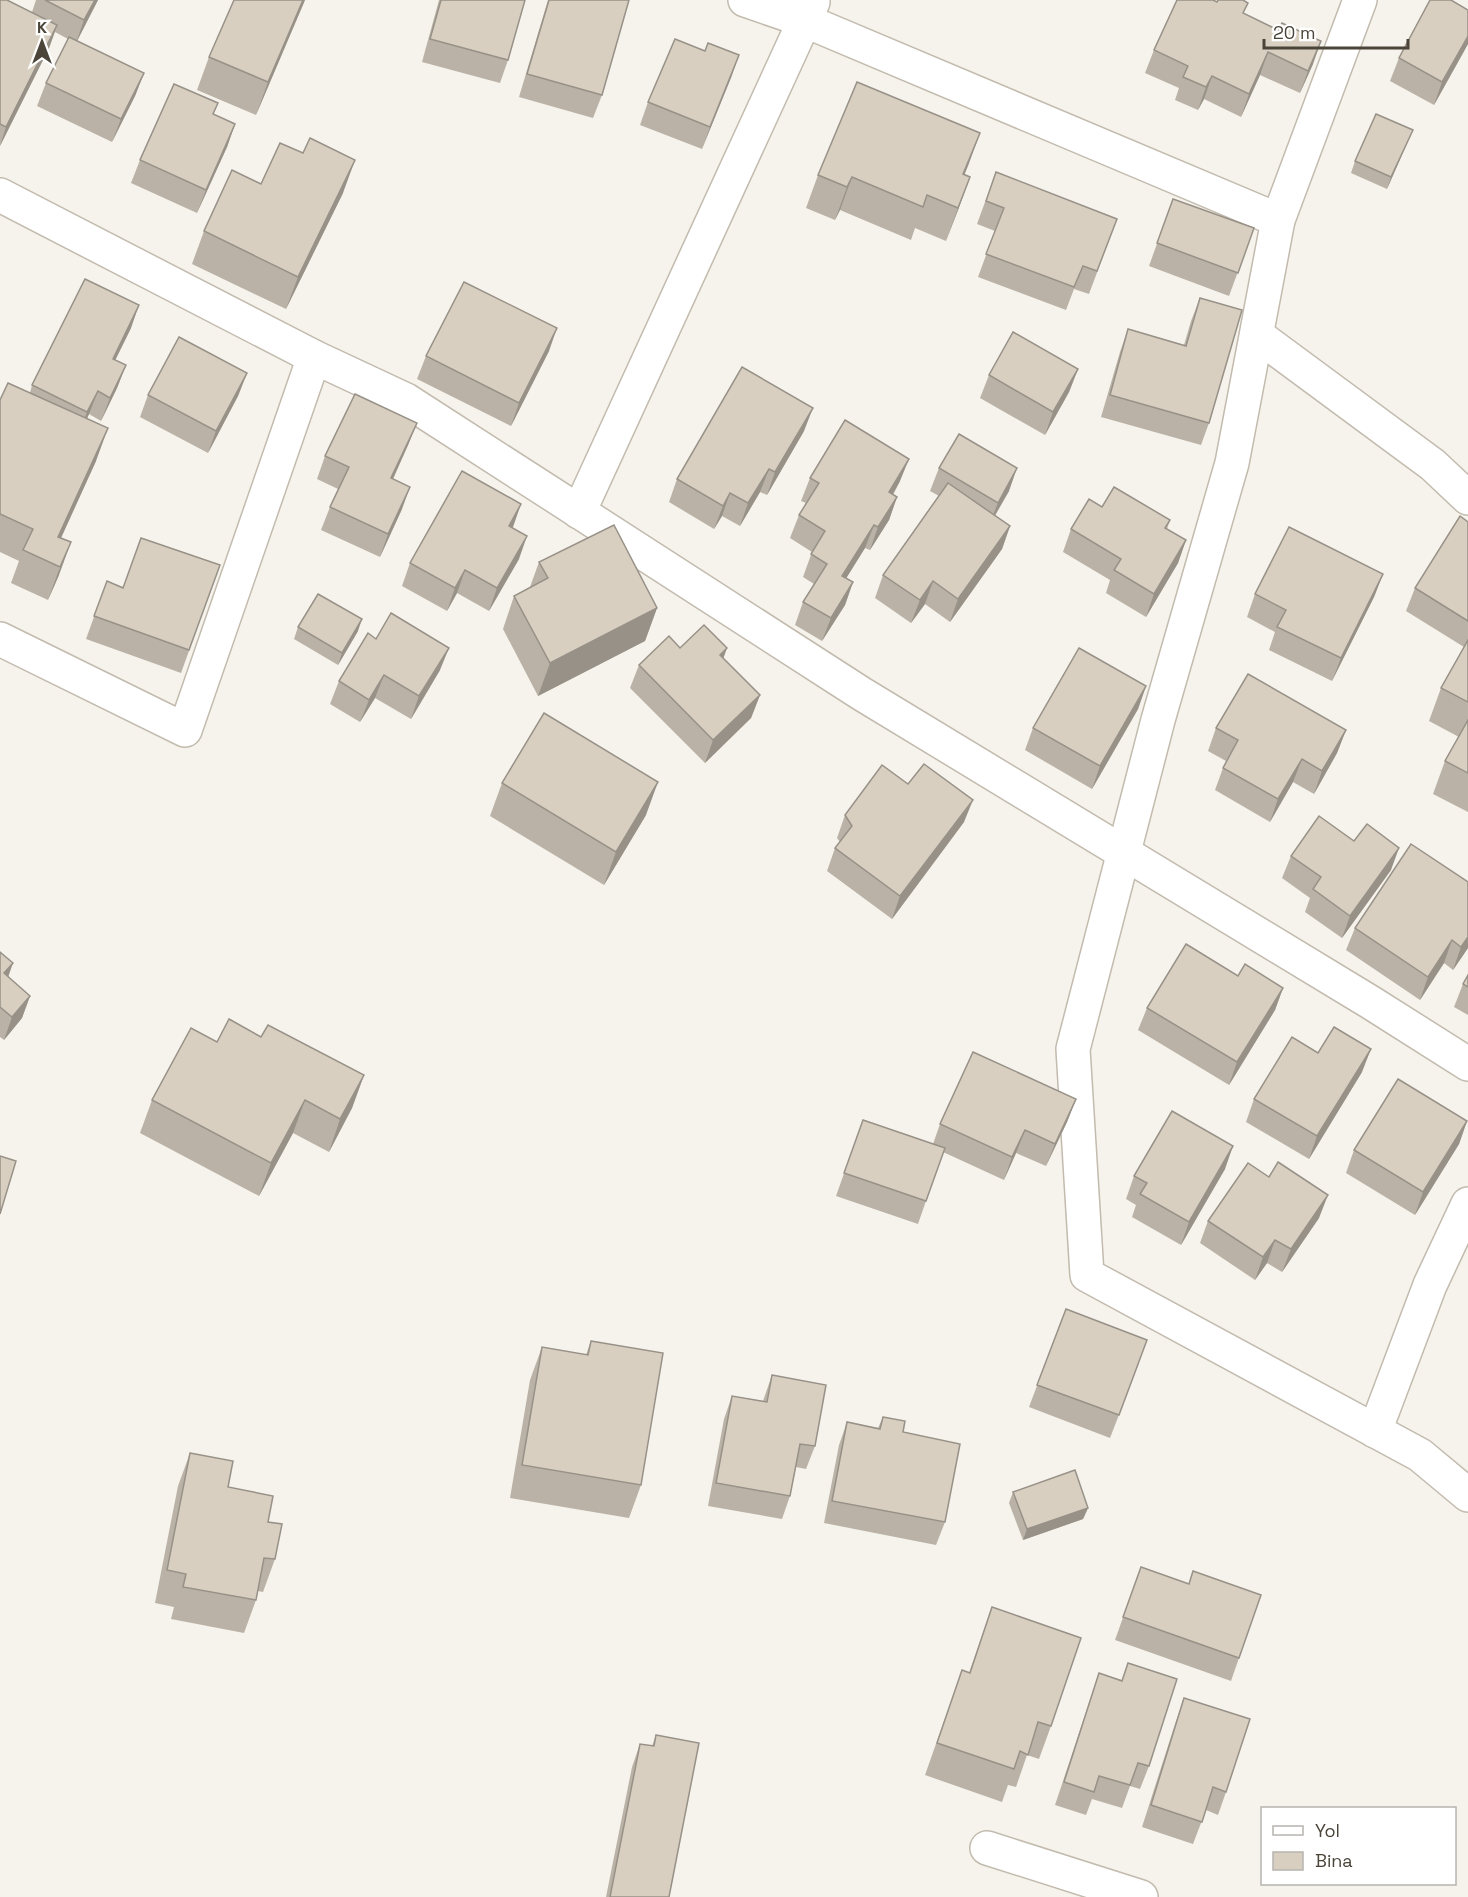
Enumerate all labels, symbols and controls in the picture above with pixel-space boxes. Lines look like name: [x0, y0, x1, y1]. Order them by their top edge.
north arrow: [12, 12, 72, 72]
scale bar: [1264, 12, 1408, 50]
text: K: [37, 17, 47, 38]
text: 20 m: [1273, 21, 1316, 44]
legend: [1261, 1807, 1456, 1885]
text: Yol: [1315, 1819, 1340, 1842]
text: Bina: [1315, 1849, 1353, 1872]

